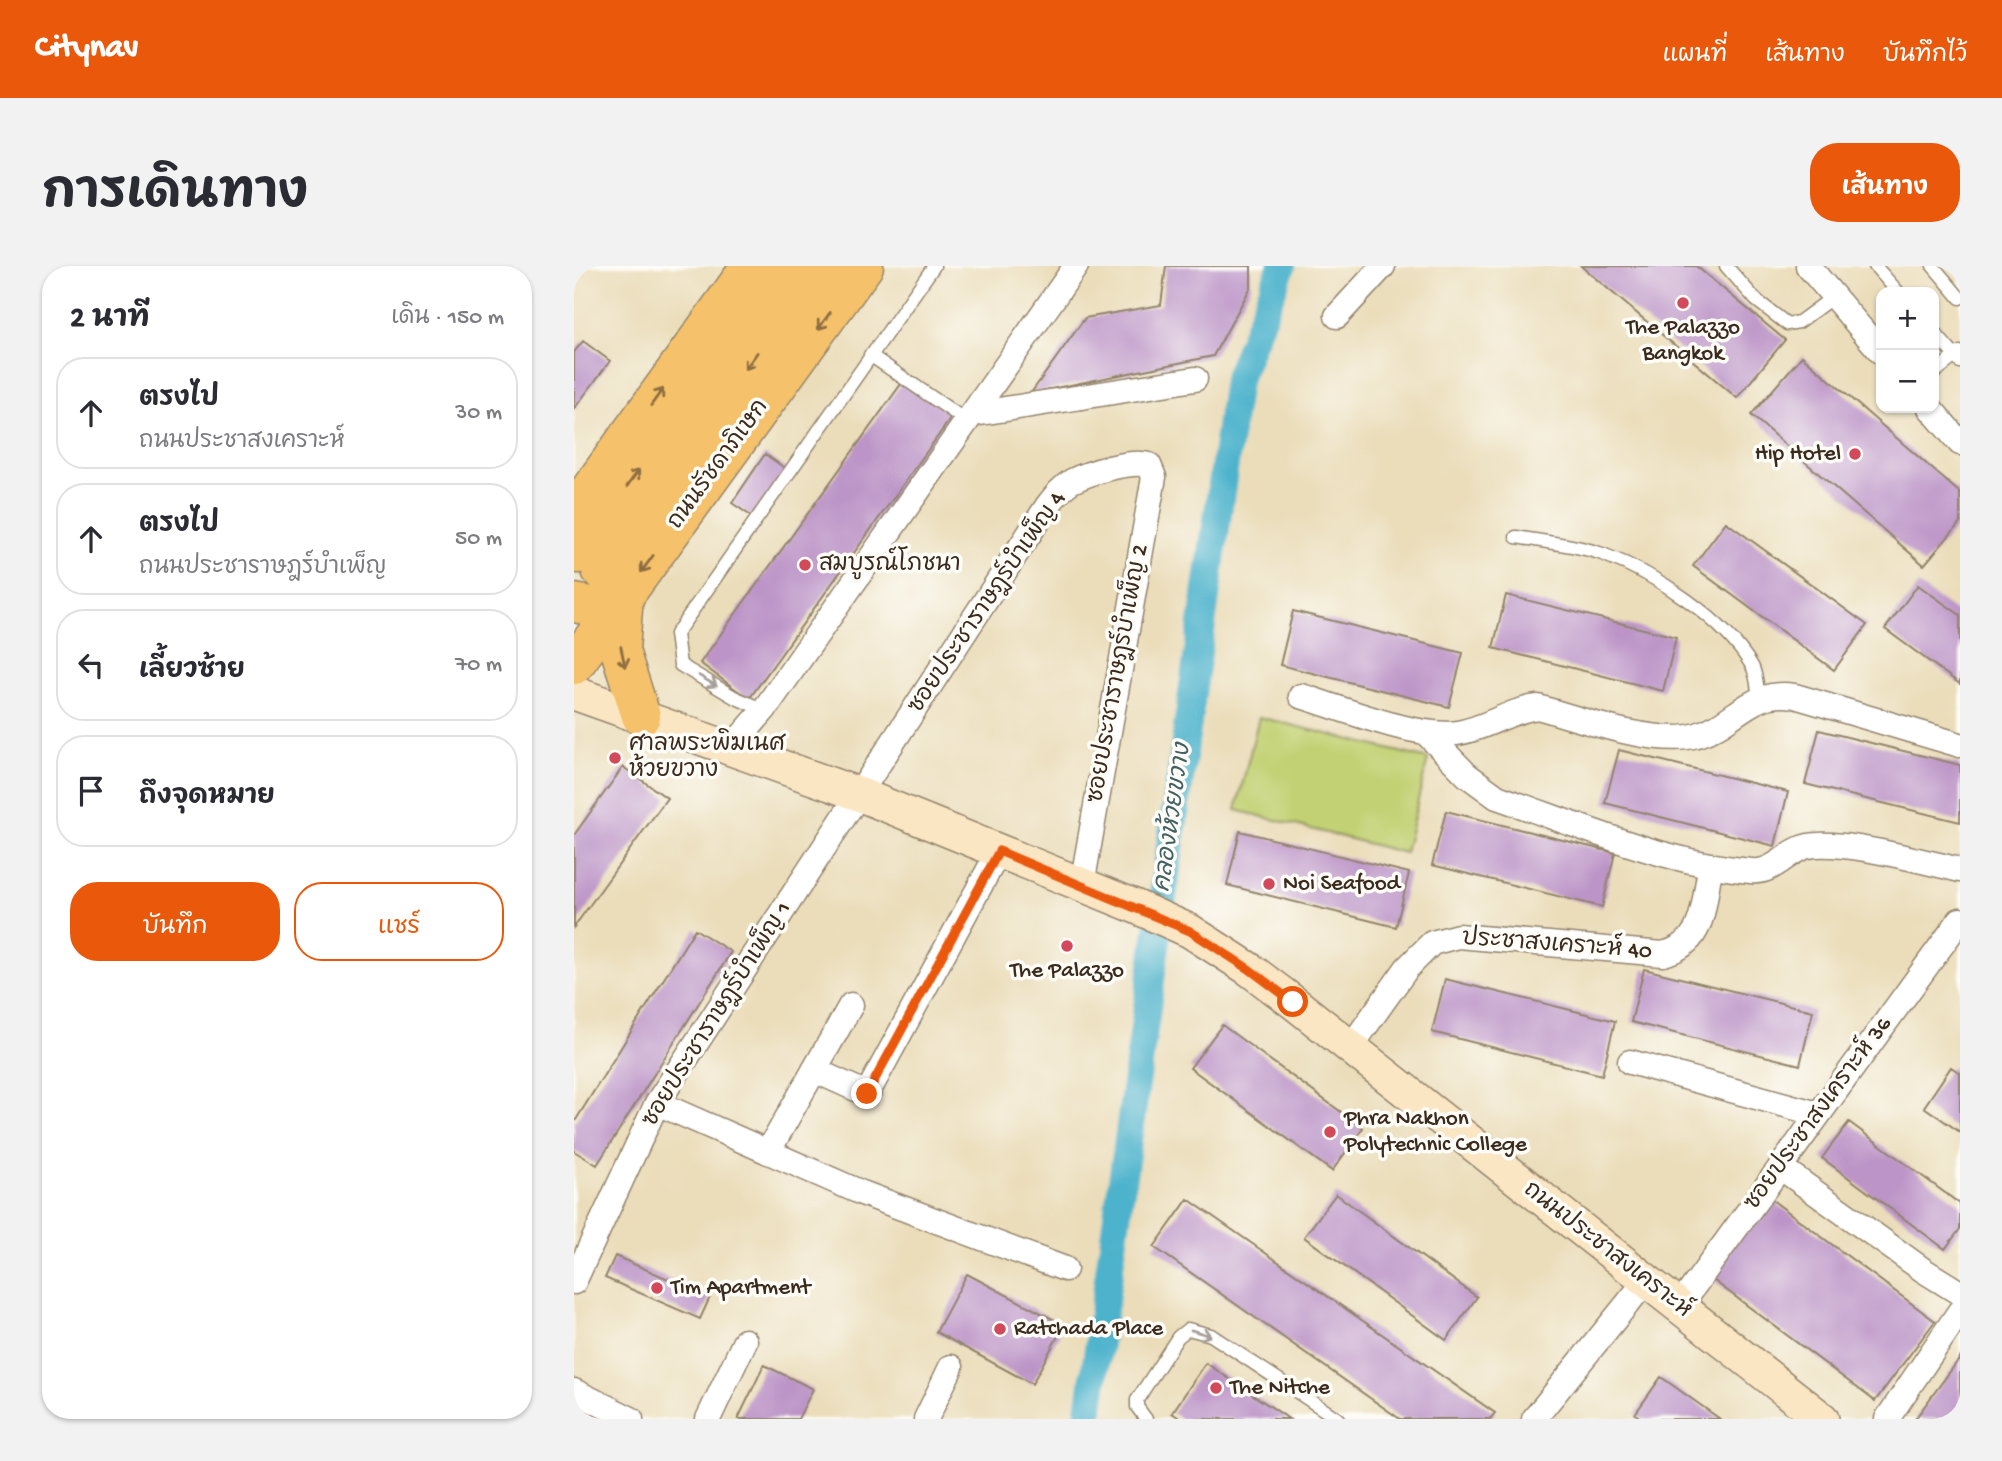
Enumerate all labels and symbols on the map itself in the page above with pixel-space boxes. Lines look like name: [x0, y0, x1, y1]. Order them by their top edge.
marker: The Palazzo Bangkok: [1675, 295, 1691, 311]
one-way arrow: [817, 311, 831, 330]
place label: The Palazzo Bangkok: [1624, 315, 1740, 368]
one-way arrow: [744, 351, 758, 370]
one-way arrow: [650, 388, 664, 407]
street label: ถนนรัชดาภิเษก: [660, 393, 775, 535]
place label: Hip Hotel: [1755, 441, 1841, 468]
marker: Hip Hotel: [1847, 446, 1863, 462]
one-way arrow: [625, 469, 640, 488]
street label: ซอยประชาราษฎร์บำเพ็ญ 4: [899, 484, 1072, 719]
street label: ซอยประชาราษฎร์บำเพ็ญ 2: [1077, 542, 1155, 805]
place label: สมบูรณ์โภชนา: [819, 546, 961, 580]
one-way arrow: [639, 554, 654, 573]
marker: สมบูรณ์โภชนา: [797, 557, 813, 573]
one-way arrow: [617, 645, 631, 668]
one-way arrow: [697, 675, 717, 689]
place label: ศาลพระพิฆเนศ ห้วยขวาง: [629, 728, 786, 785]
water label: คลองห้วยขวาง: [1145, 739, 1199, 894]
marker: ศาลพระพิฆเนศ ห้วยขวาง: [607, 750, 623, 766]
place label: Noi Seafood: [1283, 871, 1402, 898]
marker: Noi Seafood: [1261, 876, 1277, 892]
street label: ซอยประชาราษฎร์บำเพ็ญ 1: [633, 894, 798, 1132]
street label: ประชาสงเคราะห์ 40: [1461, 920, 1653, 966]
marker: The Palazzo: [1059, 938, 1075, 954]
place label: The Palazzo: [1008, 958, 1124, 985]
route start: [1277, 986, 1308, 1017]
street label: ซอยประชาสงเคราะห์ 36: [1735, 1008, 1899, 1216]
route end: [851, 1078, 882, 1109]
place label: Phra Nakhon Polytechnic College: [1343, 1106, 1528, 1159]
marker: Phra Nakhon Polytechnic College: [1322, 1124, 1338, 1140]
street label: ถนนประชาสงเคราะห์: [1517, 1172, 1700, 1325]
place label: Tim Apartment: [669, 1275, 812, 1302]
marker: Tim Apartment: [649, 1280, 665, 1296]
place label: Ratchada Place: [1014, 1316, 1164, 1343]
marker: Ratchada Place: [992, 1321, 1008, 1337]
one-way arrow: [1189, 1327, 1211, 1340]
place label: The Nitche: [1228, 1375, 1331, 1402]
marker: The Nitche: [1208, 1380, 1224, 1396]

